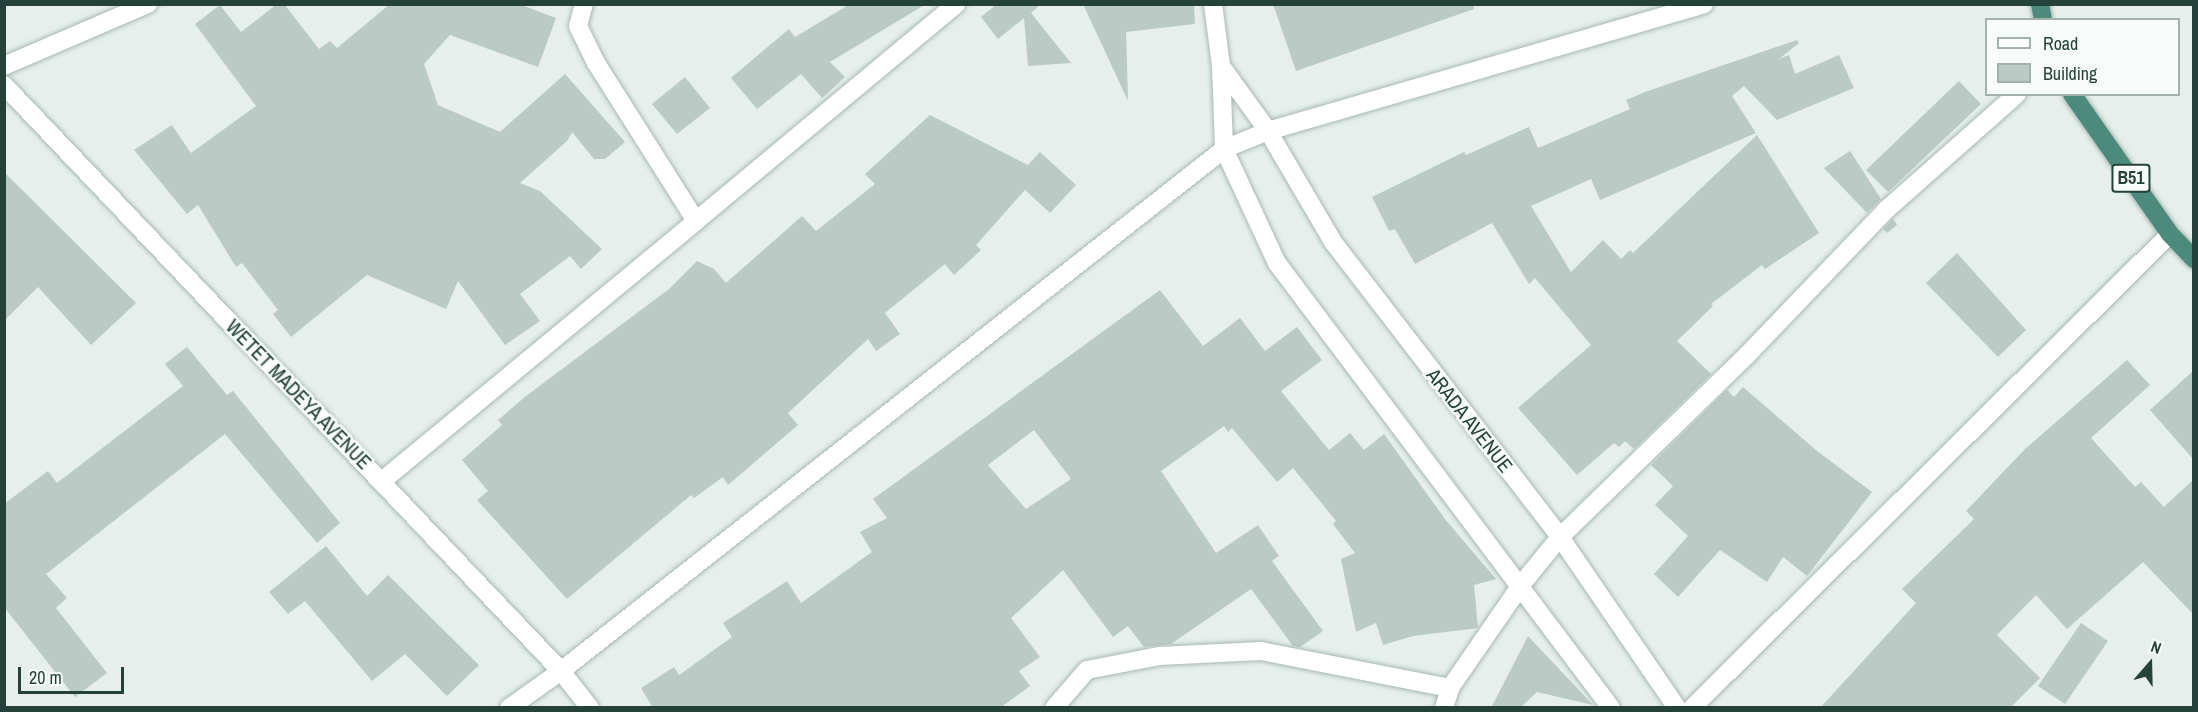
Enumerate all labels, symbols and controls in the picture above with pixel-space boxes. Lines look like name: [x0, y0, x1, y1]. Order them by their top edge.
legend: [1985, 18, 2180, 96]
text: Road: [2043, 31, 2078, 56]
text: Building: [2043, 61, 2097, 86]
road number: B51: [2110, 163, 2152, 193]
street label: WETET MADEYA AVENUE: [221, 313, 377, 475]
street label: ARADA AVENUE: [1421, 362, 1519, 478]
north arrow: [2120, 634, 2180, 694]
text: N: [2148, 635, 2164, 659]
scale bar: [21, 655, 128, 693]
text: 20 m: [29, 665, 62, 690]

